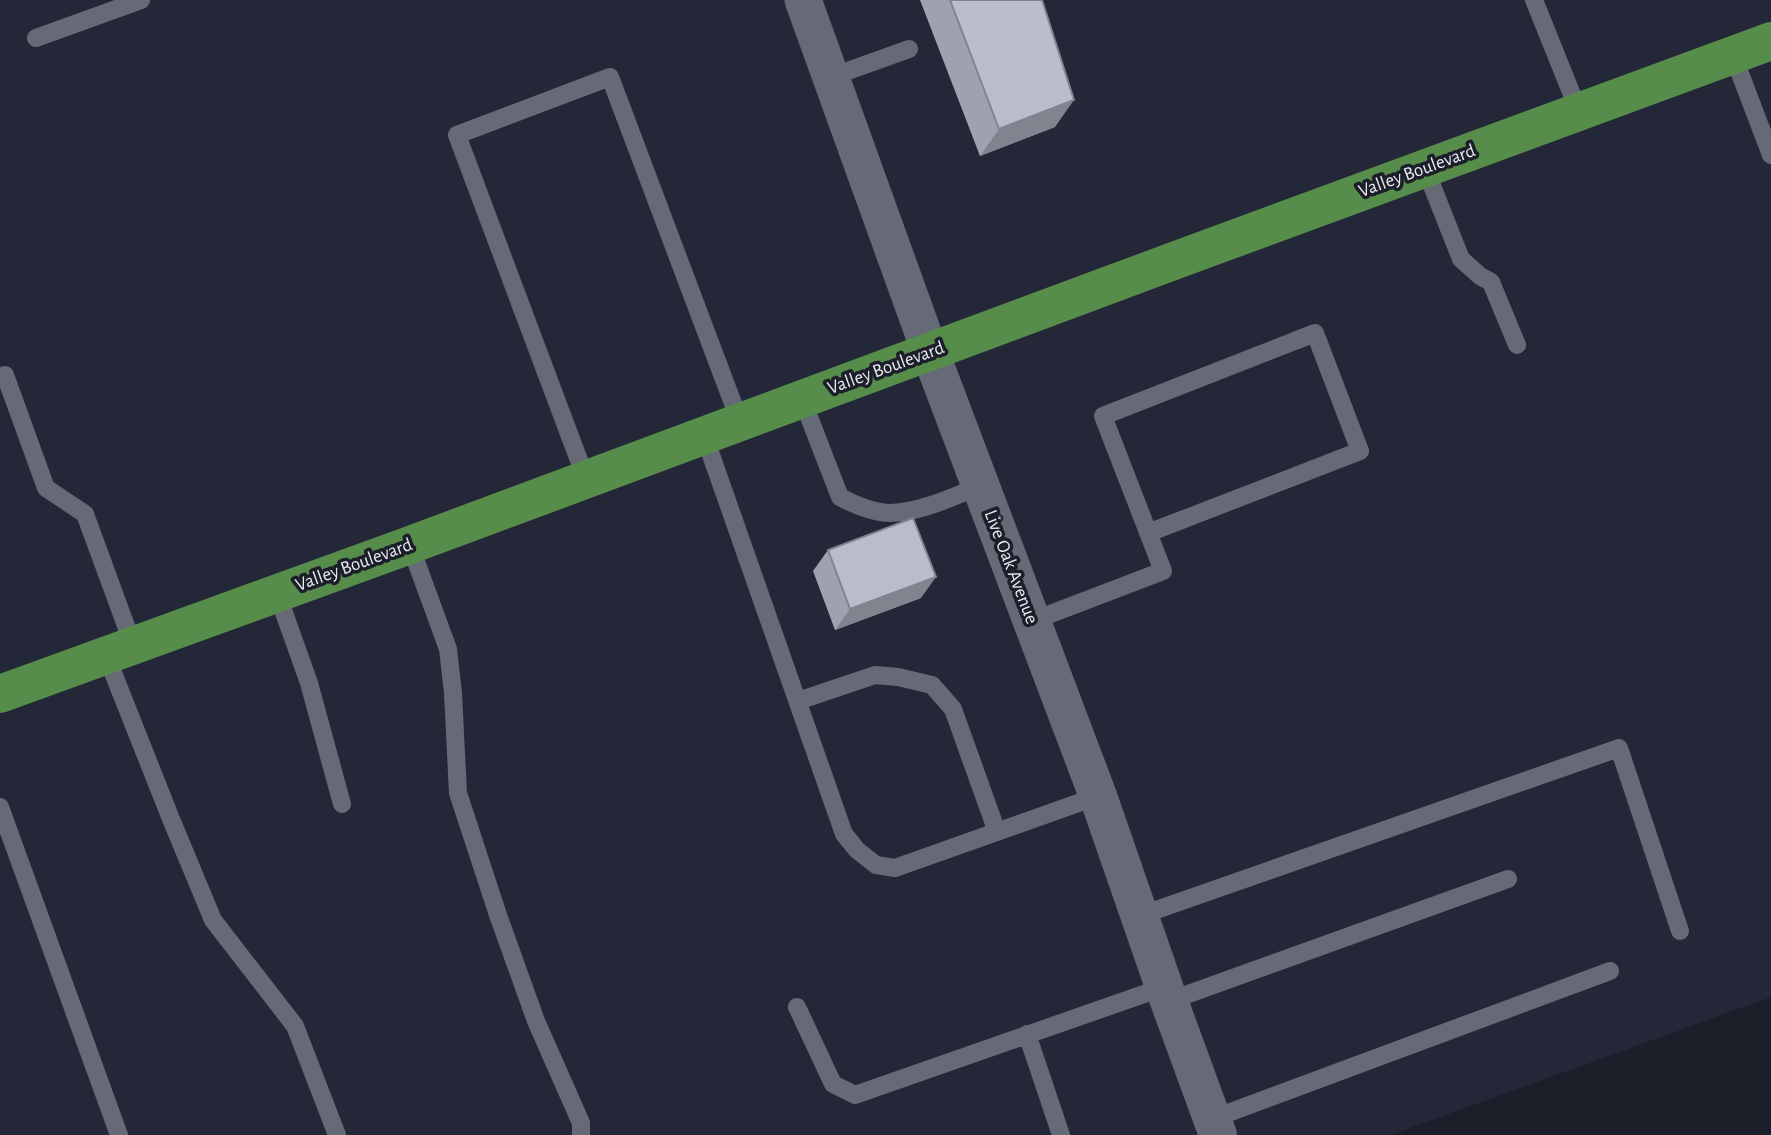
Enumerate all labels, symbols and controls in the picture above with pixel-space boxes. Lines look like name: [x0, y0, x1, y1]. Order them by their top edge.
street label: Valley Boulevard: [1356, 141, 1478, 201]
street label: Valley Boulevard: [825, 338, 947, 398]
street label: Live Oak Avenue: [981, 507, 1041, 627]
street label: Valley Boulevard: [293, 535, 415, 595]

